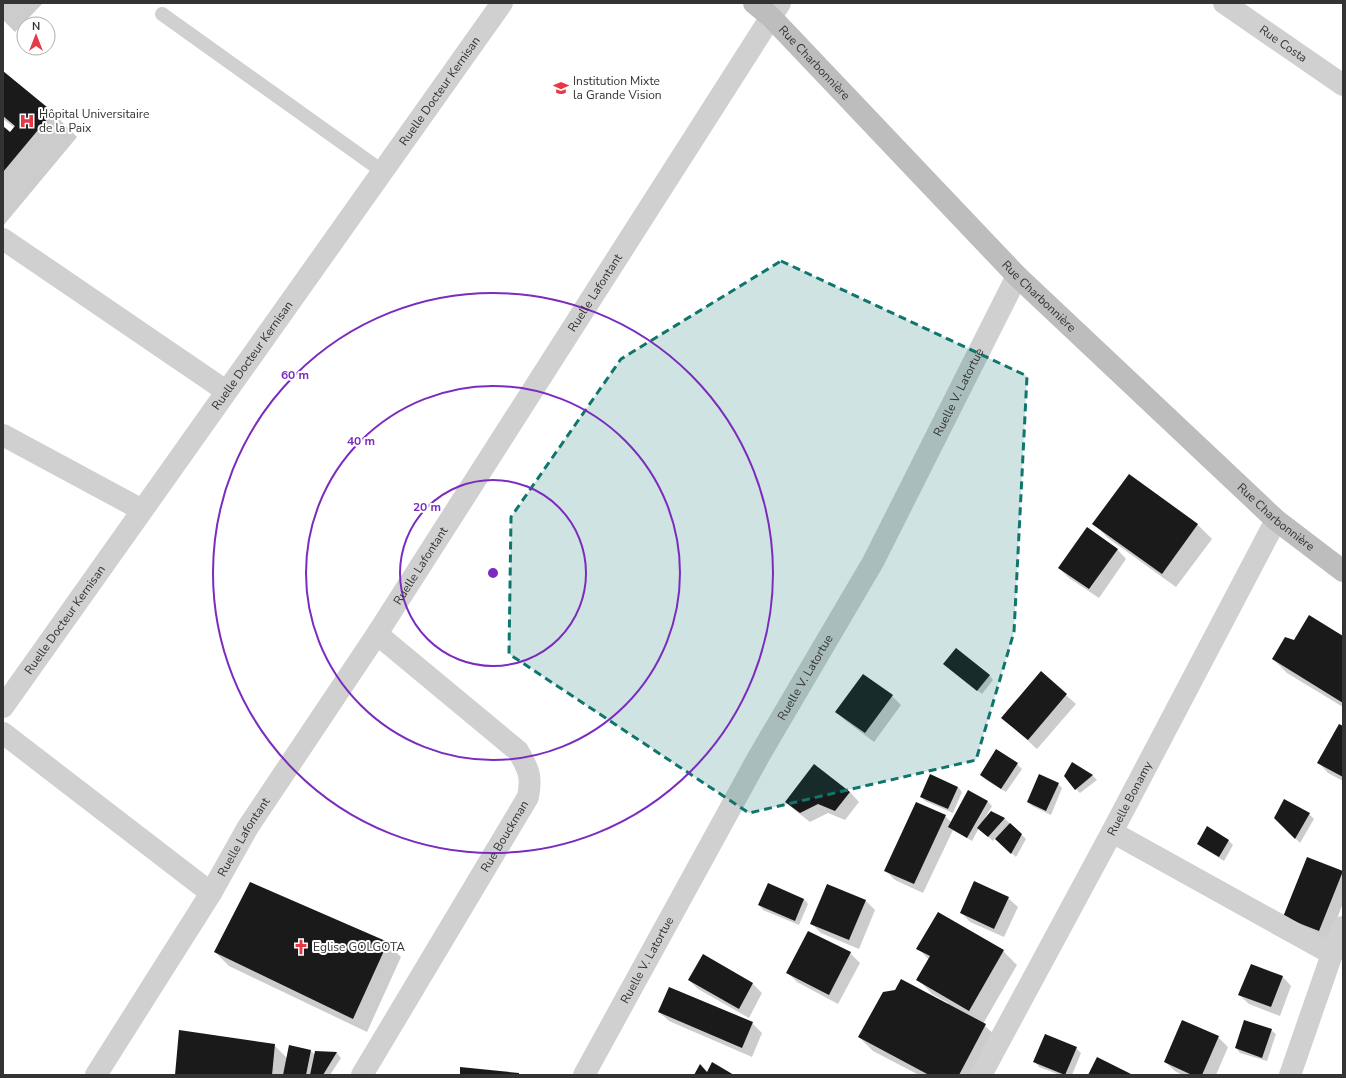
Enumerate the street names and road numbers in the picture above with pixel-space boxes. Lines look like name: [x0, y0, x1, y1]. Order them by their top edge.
street label: Rue Charbonnière: [775, 22, 854, 103]
street label: Rue Costa: [1256, 22, 1310, 66]
street label: Ruelle Docteur Kernisan: [395, 33, 484, 149]
street label: Ruelle Lafontant: [564, 250, 626, 335]
street label: Rue Charbonnière: [998, 257, 1079, 335]
street label: Ruelle Docteur Kernisan: [208, 298, 296, 413]
street label: Ruelle V. Latortue: [930, 345, 987, 439]
street label: Rue Charbonnière: [1234, 480, 1318, 554]
street label: Ruelle Lafontant: [390, 523, 452, 608]
street label: Ruelle Docteur Kernisan: [21, 562, 109, 677]
street label: Ruelle V. Latortue: [774, 632, 837, 723]
street label: Ruelle Bonamy: [1103, 758, 1156, 838]
street label: Ruelle Lafontant: [214, 794, 274, 880]
street label: Rue Bouckman: [477, 798, 532, 875]
street label: Ruelle V. Latortue: [617, 914, 677, 1006]

